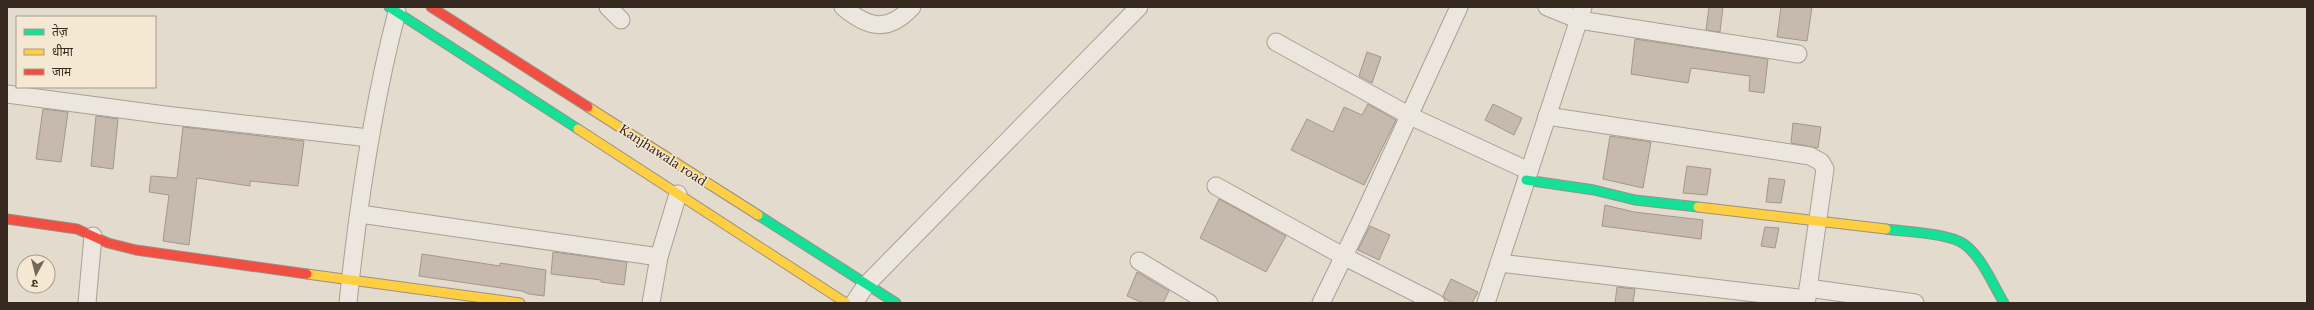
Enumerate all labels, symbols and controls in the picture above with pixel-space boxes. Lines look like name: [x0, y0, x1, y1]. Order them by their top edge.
legend: [16, 16, 156, 88]
text: तेज़: [52, 24, 69, 39]
text: धीमा: [52, 44, 74, 59]
text: जाम: [52, 64, 72, 79]
street label: Kanjhawala road: [616, 121, 710, 189]
north arrow: [16, 254, 56, 294]
text: उ: [30, 277, 39, 291]

